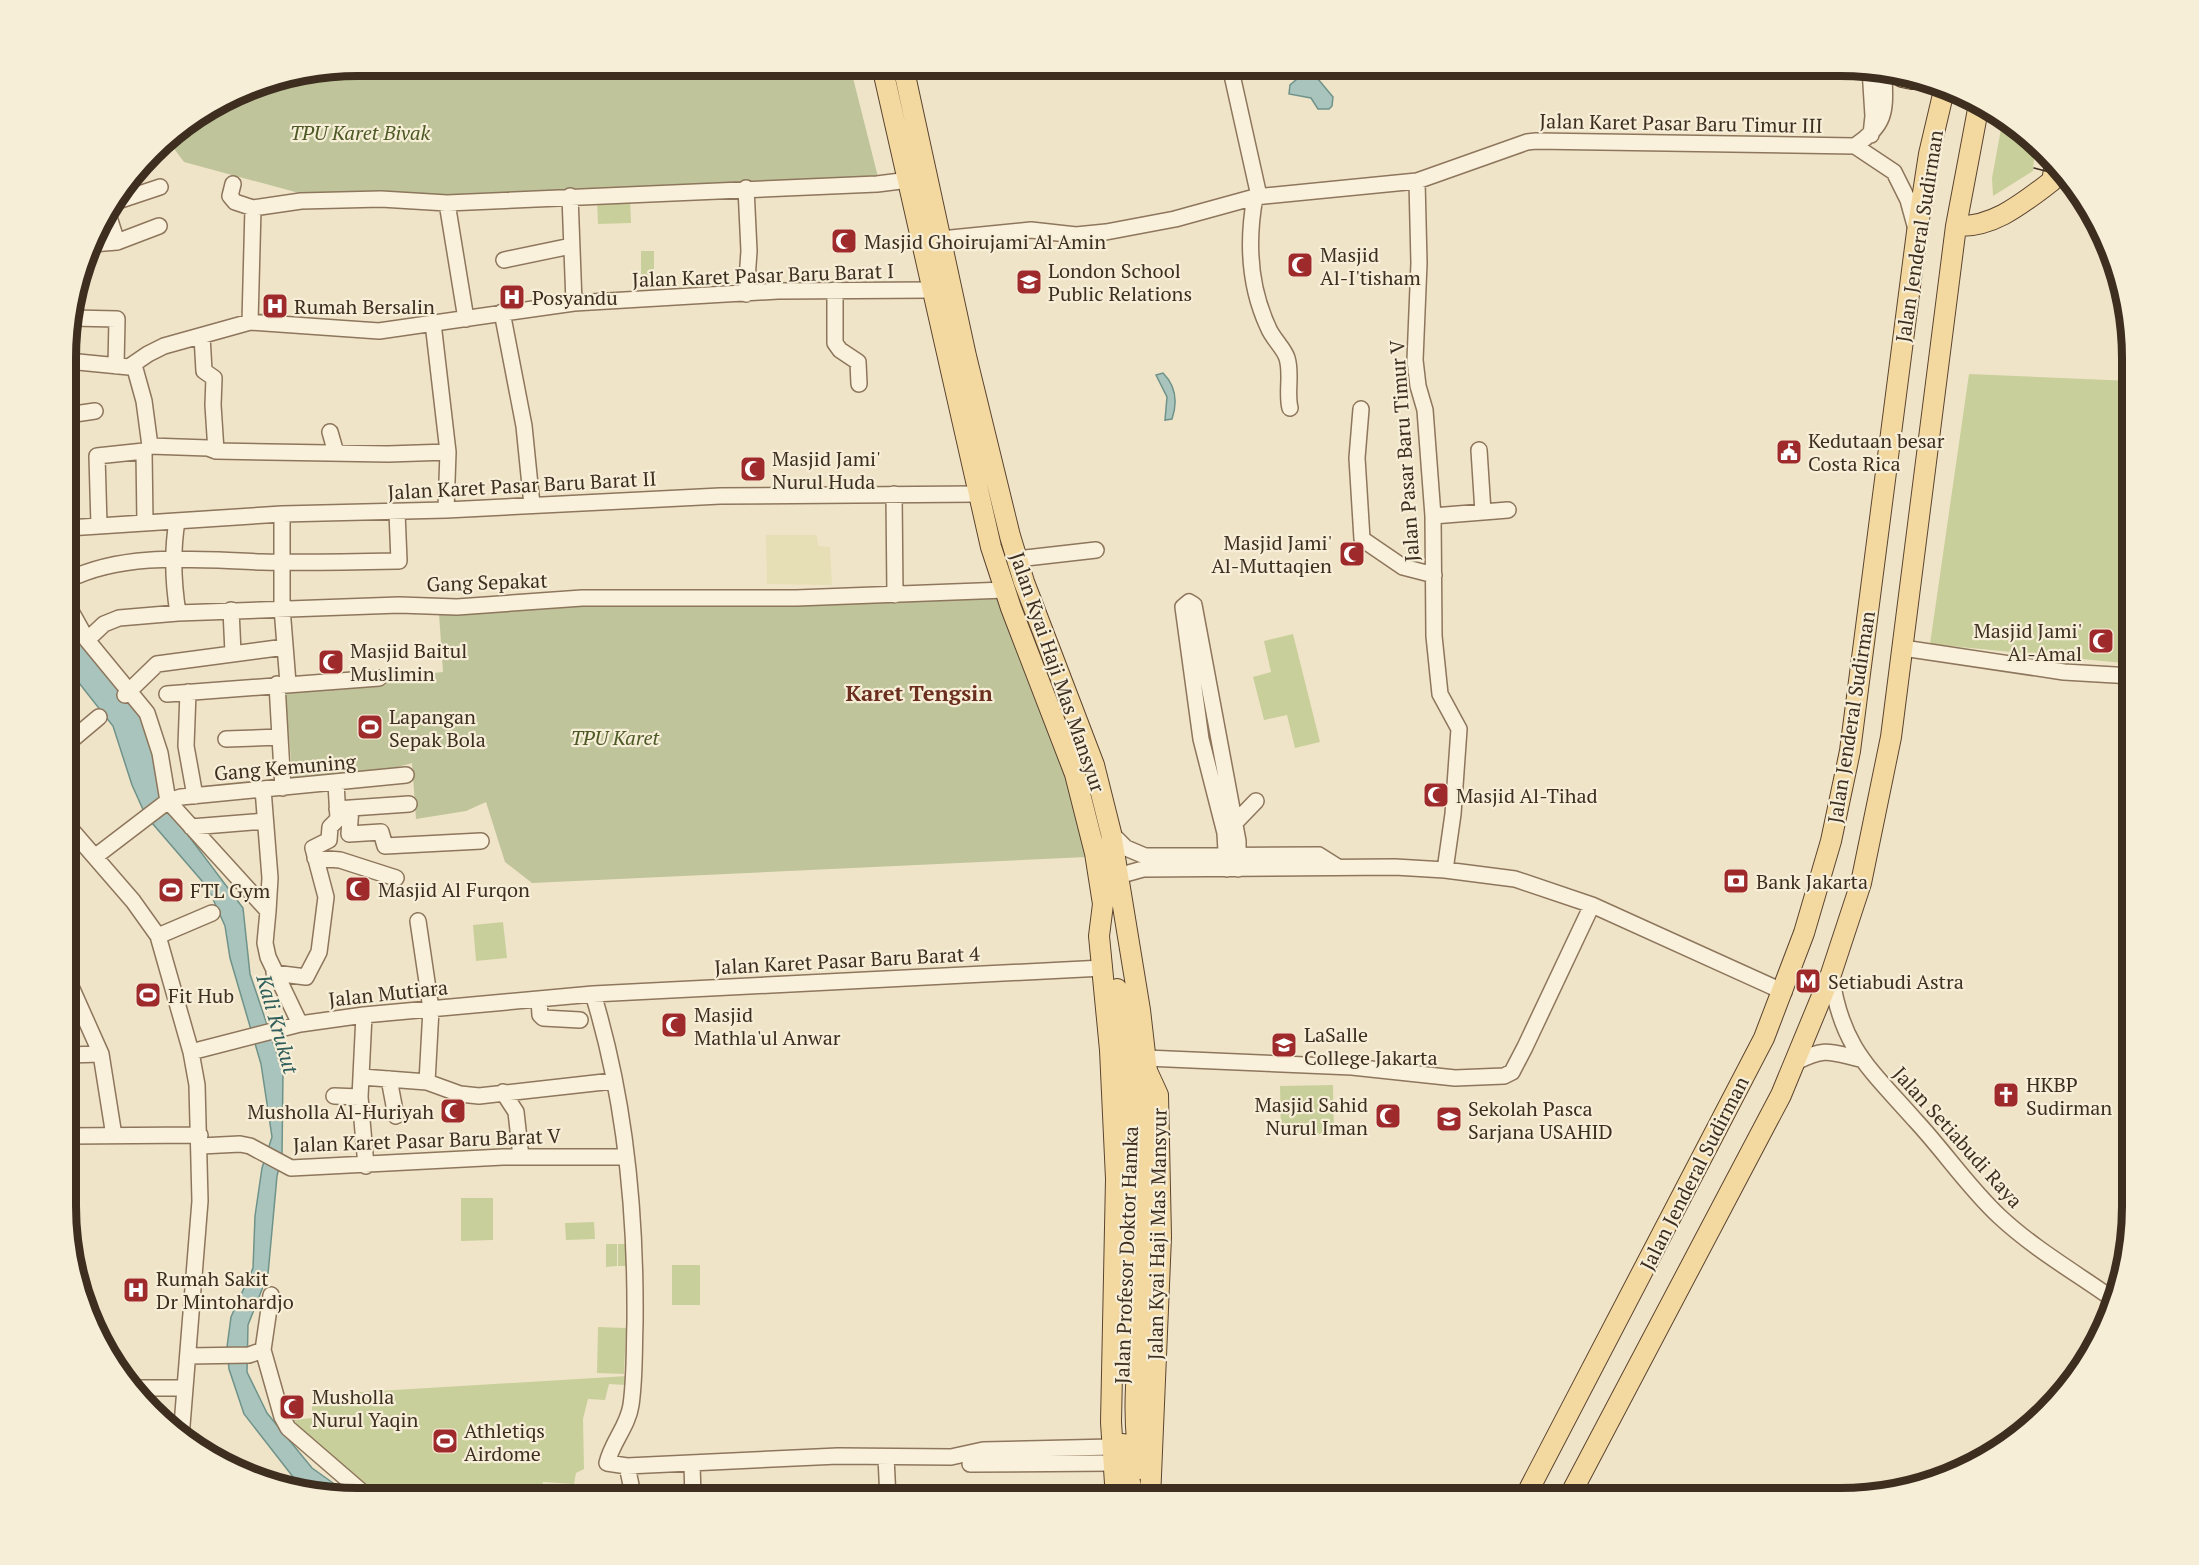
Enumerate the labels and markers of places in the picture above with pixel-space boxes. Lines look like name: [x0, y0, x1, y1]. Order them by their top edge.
mosque icon: Masjid Ghoirujami Al Amin: [829, 226, 859, 256]
place label: Masjid Ghoirujami Al Amin: [864, 228, 1106, 255]
place label: Masjid Al-I'tisham: [1320, 241, 1421, 291]
mosque icon: Masjid Al-I'tisham: [1285, 250, 1315, 280]
place label: London School Public Relations: [1048, 257, 1192, 307]
school or university icon: London School Public Relations: [1014, 267, 1044, 297]
hospital icon: Posyandu: [497, 282, 527, 312]
place label: Posyandu: [532, 284, 618, 311]
hospital icon: Rumah Bersalin: [260, 291, 290, 321]
place label: Rumah Bersalin: [294, 293, 435, 320]
place label: Kedutaan besar Costa Rica: [1808, 427, 1945, 477]
public building icon: Kedutaan besar Costa Rica: [1774, 437, 1804, 467]
place label: Masjid Jami' Nurul Huda: [772, 445, 880, 495]
mosque icon: Masjid Jami' Nurul Huda: [738, 454, 768, 484]
place label: Masjid Jami' Al-Muttaqien: [1211, 529, 1332, 579]
mosque icon: Masjid Jami' Al-Muttaqien: [1337, 539, 1367, 569]
place label: Masjid Jami' Al-Amal: [1974, 617, 2082, 667]
mosque icon: Masjid Jami' Al-Amal: [2086, 626, 2116, 656]
place label: Masjid Baitul Muslimin: [350, 637, 467, 687]
mosque icon: Masjid Baitul Muslimin: [316, 647, 346, 677]
place label: Lapangan Sepak Bola: [389, 703, 486, 753]
sports icon: Lapangan Sepak Bola: [355, 712, 385, 742]
mosque icon: Masjid Al-Tihad: [1421, 780, 1451, 810]
place label: Masjid Al-Tihad: [1456, 782, 1598, 809]
bank icon: Bank Jakarta: [1721, 866, 1751, 896]
place label: Bank Jakarta: [1756, 868, 1868, 895]
mosque icon: Masjid Al Furqon: [343, 874, 373, 904]
sports icon: FTL Gym: [156, 875, 186, 905]
place label: Masjid Al Furqon: [378, 876, 530, 903]
place label: FTL Gym: [190, 877, 270, 904]
metro station icon: Setiabudi Astra: [1793, 966, 1823, 996]
place label: Setiabudi Astra: [1828, 968, 1964, 995]
sports icon: Fit Hub: [133, 980, 163, 1010]
place label: Fit Hub: [168, 982, 234, 1009]
place label: Masjid Mathla'ul Anwar: [694, 1001, 841, 1051]
mosque icon: Masjid Mathla'ul Anwar: [659, 1010, 689, 1040]
place label: LaSalle College Jakarta: [1304, 1021, 1438, 1071]
school or university icon: LaSalle College Jakarta: [1269, 1030, 1299, 1060]
place label: HKBP Sudirman: [2026, 1071, 2112, 1121]
church icon: HKBP Sudirman: [1991, 1080, 2021, 1110]
place label: Masjid Sahid Nurul Iman: [1254, 1091, 1368, 1141]
place label: Sekolah Pasca Sarjana USAHID: [1468, 1095, 1613, 1145]
mosque icon: Musholla Al-Huriyah: [438, 1096, 468, 1126]
place label: Musholla Al-Huriyah: [247, 1098, 434, 1125]
mosque icon: Masjid Sahid Nurul Iman: [1373, 1101, 1403, 1131]
school or university icon: Sekolah Pasca Sarjana USAHID: [1434, 1104, 1464, 1134]
place label: Rumah Sakit Dr Mintohardjo: [156, 1265, 294, 1315]
hospital icon: Rumah Sakit Dr Mintohardjo: [121, 1275, 151, 1305]
place label: Musholla Nurul Yaqin: [312, 1383, 418, 1433]
mosque icon: Musholla Nurul Yaqin: [277, 1392, 307, 1422]
place label: Athletiqs Airdome: [464, 1417, 545, 1467]
sports icon: Athletiqs Airdome: [430, 1426, 460, 1456]

